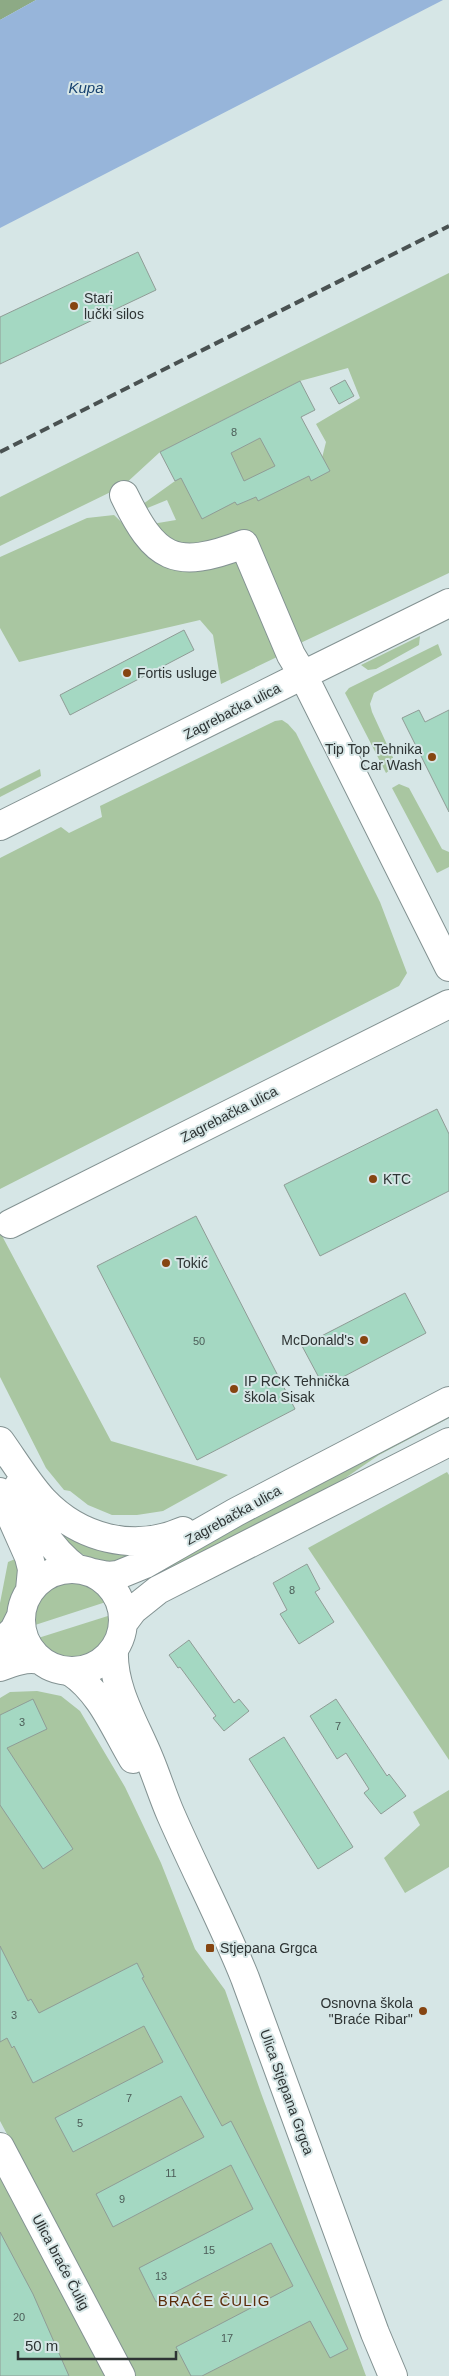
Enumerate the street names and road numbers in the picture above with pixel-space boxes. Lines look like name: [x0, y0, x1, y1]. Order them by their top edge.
street label: Zagrebačka ulica: [181, 680, 283, 742]
street label: Zagrebačka ulica: [178, 1083, 280, 1145]
street label: Zagrebačka ulica: [182, 1482, 284, 1548]
street label: Ulica Stjepana Grgca: [257, 2027, 317, 2157]
street label: Ulica braće Čulig: [29, 2212, 93, 2312]

